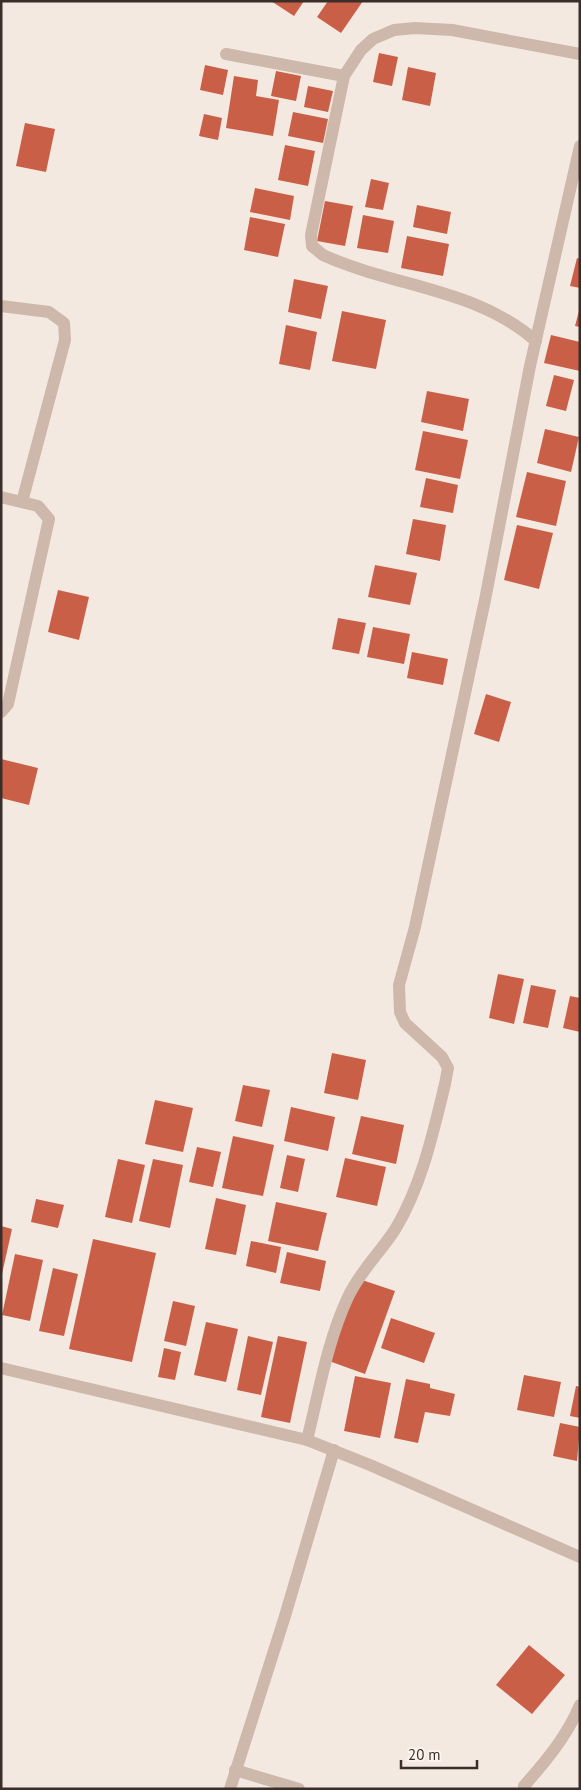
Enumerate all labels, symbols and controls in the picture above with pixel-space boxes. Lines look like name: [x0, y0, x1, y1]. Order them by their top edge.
scale bar: [401, 1738, 477, 1770]
text: 20 m: [408, 1745, 441, 1764]

